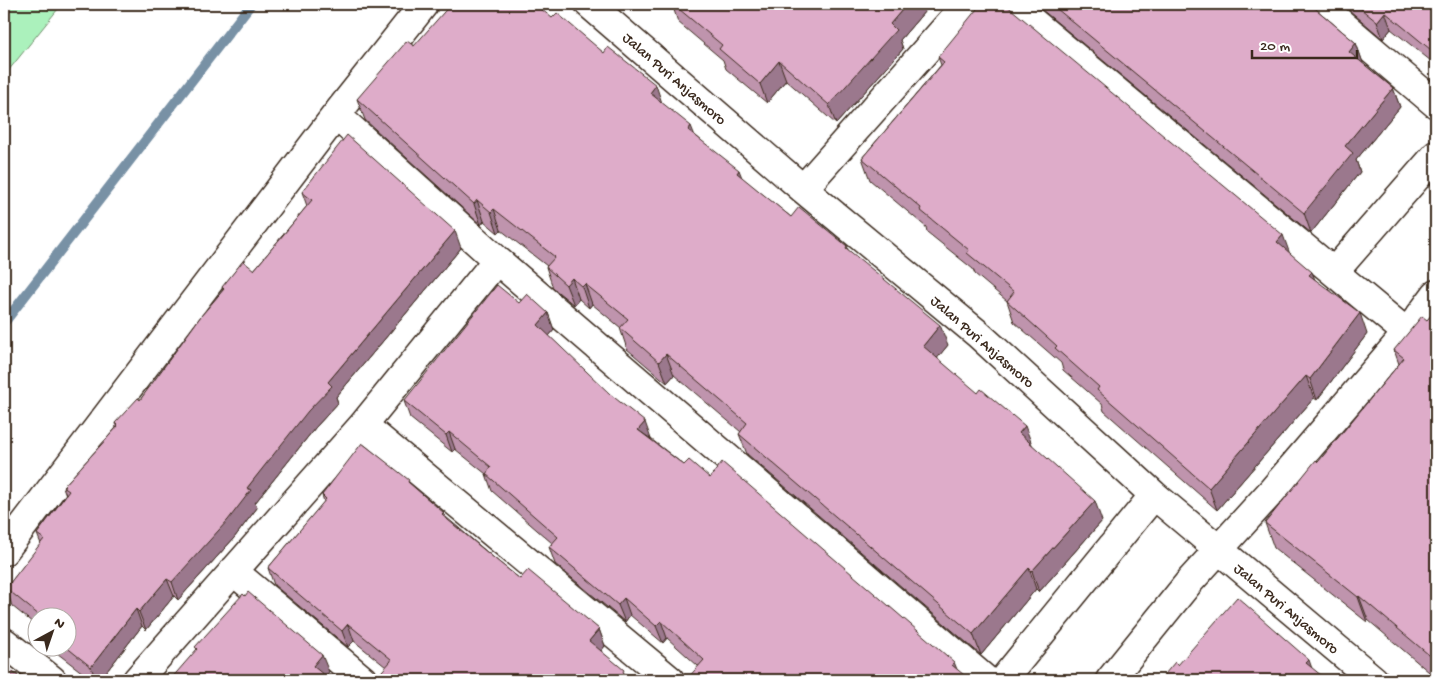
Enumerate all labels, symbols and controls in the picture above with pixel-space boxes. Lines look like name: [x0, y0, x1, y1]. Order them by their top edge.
scale bar: [1252, 28, 1358, 60]
street label: Jalan Puri Anjasmoro: [618, 30, 729, 130]
text: 20 m: [1260, 38, 1290, 56]
street label: Jalan Puri Anjasmoro: [926, 293, 1037, 393]
street label: Jalan Puri Anjasmoro: [1229, 560, 1342, 659]
north arrow: [28, 606, 78, 656]
text: N: [50, 615, 68, 633]

